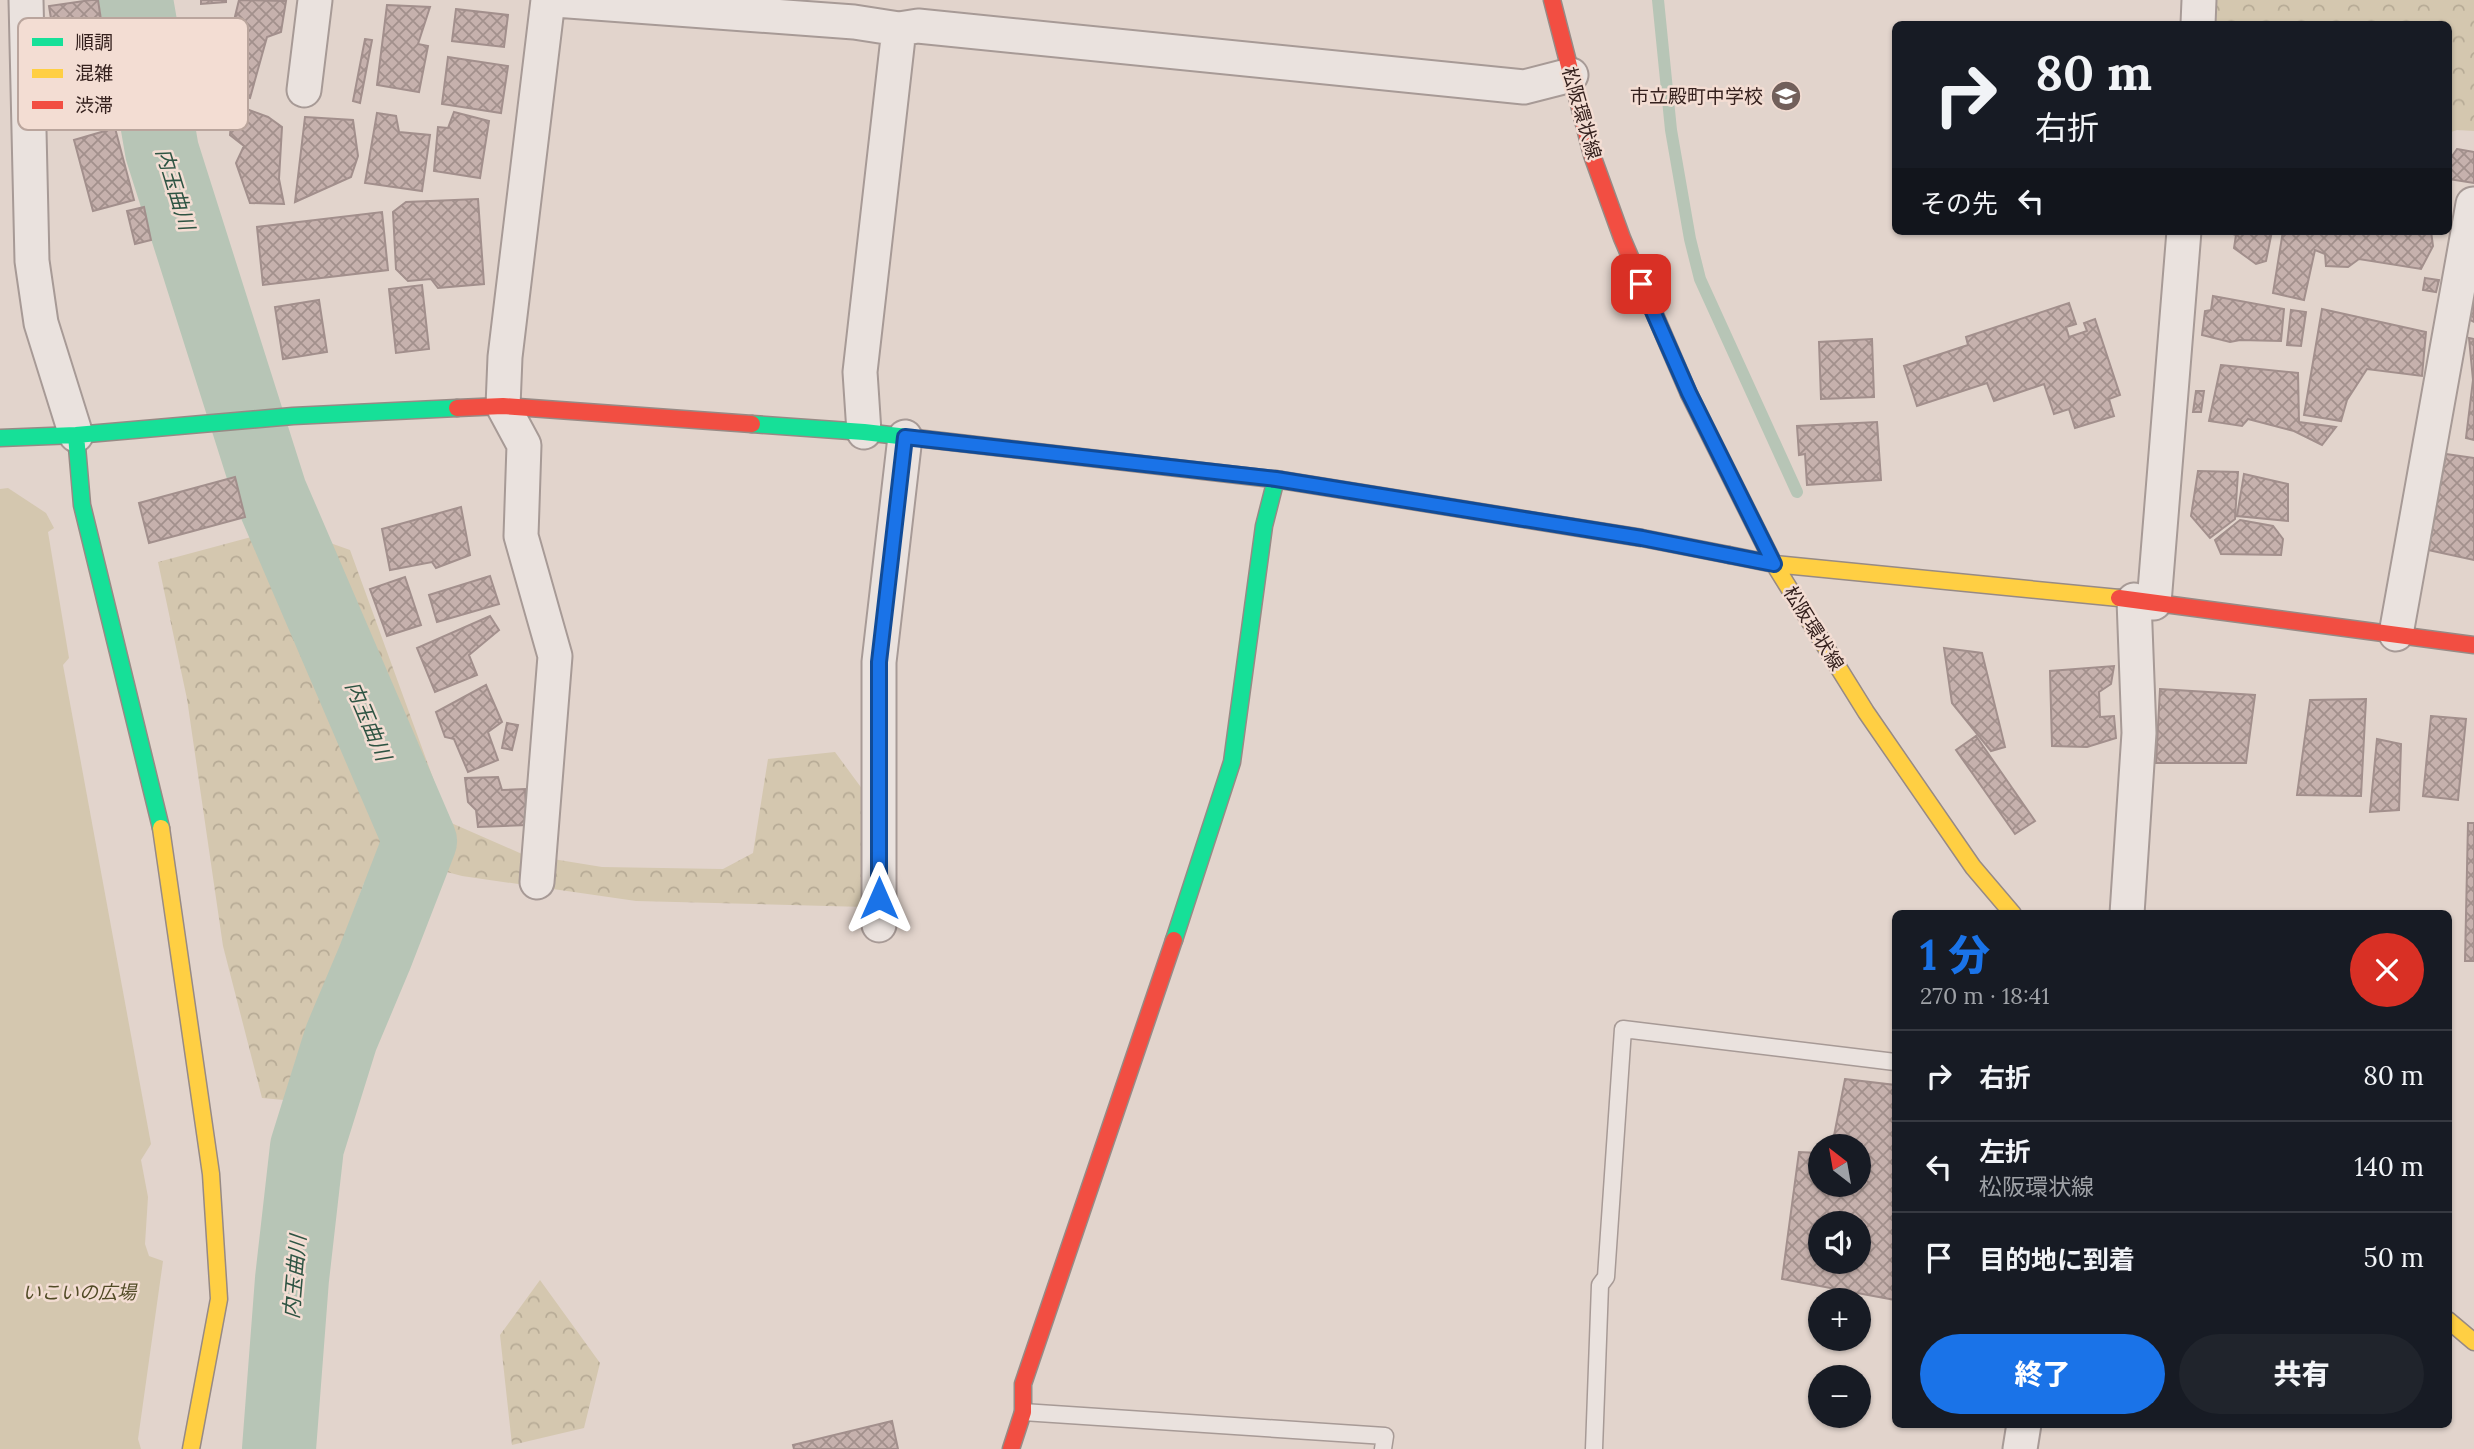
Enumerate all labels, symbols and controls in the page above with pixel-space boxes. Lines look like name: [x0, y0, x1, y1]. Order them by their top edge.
legend: [18, 18, 248, 130]
text: 順調: [75, 30, 113, 54]
text: 80 m: [2035, 41, 2152, 103]
icon: right: [1920, 49, 2011, 140]
text: 混雑: [75, 61, 113, 85]
street label: 松阪環状線: [1557, 64, 1607, 162]
school or university icon: 市立殿町中学校: [1769, 79, 1803, 113]
place label: 市立殿町中学校: [1630, 84, 1763, 108]
text: 渋滞: [75, 93, 113, 117]
text: 右折: [2035, 107, 2099, 148]
water label: 内玉曲川: [150, 145, 201, 235]
icon: left: [2012, 182, 2050, 220]
text: その先: [1920, 187, 1998, 220]
pin: [1611, 254, 1671, 314]
icon: arrive: [1622, 265, 1660, 303]
street label: 松阪環状線: [1779, 581, 1849, 675]
water label: 内玉曲川: [340, 677, 398, 767]
position arrow: [842, 861, 916, 935]
text: 1 分: [1920, 928, 1990, 982]
button: close: [2350, 933, 2424, 1007]
text: 270 m · 18:41: [1920, 981, 2050, 1010]
icon: right: [1920, 1057, 1958, 1095]
text: 80 m: [2363, 1059, 2424, 1092]
text: 右折: [1979, 1061, 2031, 1094]
north arrow: [1808, 1134, 1871, 1197]
map controls: [1808, 1134, 1871, 1428]
text: 左折: [1979, 1135, 2031, 1168]
icon: left: [1920, 1148, 1958, 1186]
text: 140 m: [2354, 1150, 2424, 1183]
text: 松阪環状線: [1979, 1172, 2094, 1201]
button: sound: [1808, 1211, 1871, 1274]
water label: 内玉曲川: [277, 1232, 312, 1320]
icon: arrive: [1920, 1239, 1958, 1277]
text: 50 m: [2364, 1241, 2424, 1274]
text: 目的地に到着: [1979, 1243, 2135, 1276]
park label: いこいの広場: [22, 1280, 138, 1304]
button: +: [1808, 1288, 1871, 1351]
button: 終了: [1920, 1334, 2165, 1414]
button: 共有: [2179, 1334, 2424, 1414]
button: −: [1808, 1365, 1871, 1428]

